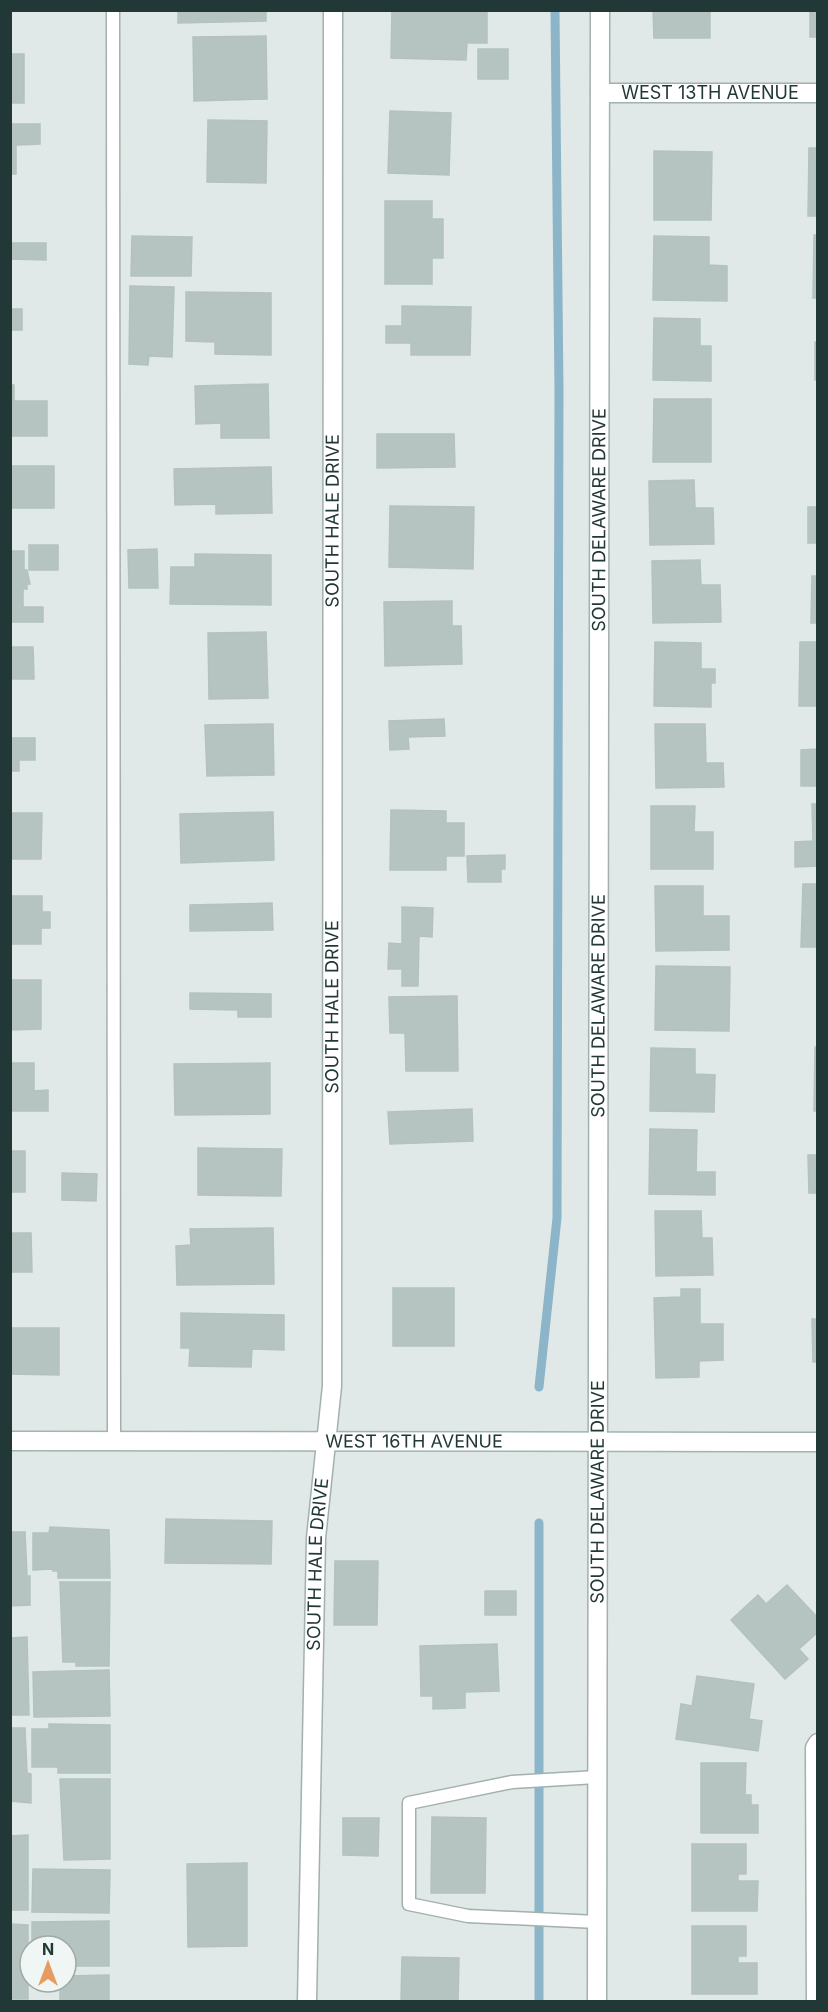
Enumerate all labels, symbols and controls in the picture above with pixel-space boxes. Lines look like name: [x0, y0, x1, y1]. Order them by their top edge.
street label: WEST 13TH AVENUE: [621, 82, 799, 103]
street label: SOUTH DELAWARE DRIVE: [588, 408, 609, 632]
street label: SOUTH HALE DRIVE: [322, 434, 343, 608]
street label: SOUTH DELAWARE DRIVE: [587, 894, 609, 1118]
street label: SOUTH HALE DRIVE: [321, 920, 342, 1094]
street label: SOUTH DELAWARE DRIVE: [587, 1380, 608, 1604]
street label: WEST 16TH AVENUE: [325, 1430, 503, 1452]
street label: SOUTH HALE DRIVE: [303, 1477, 332, 1651]
north arrow: [18, 1934, 78, 1994]
text: N: [42, 1939, 54, 1959]

